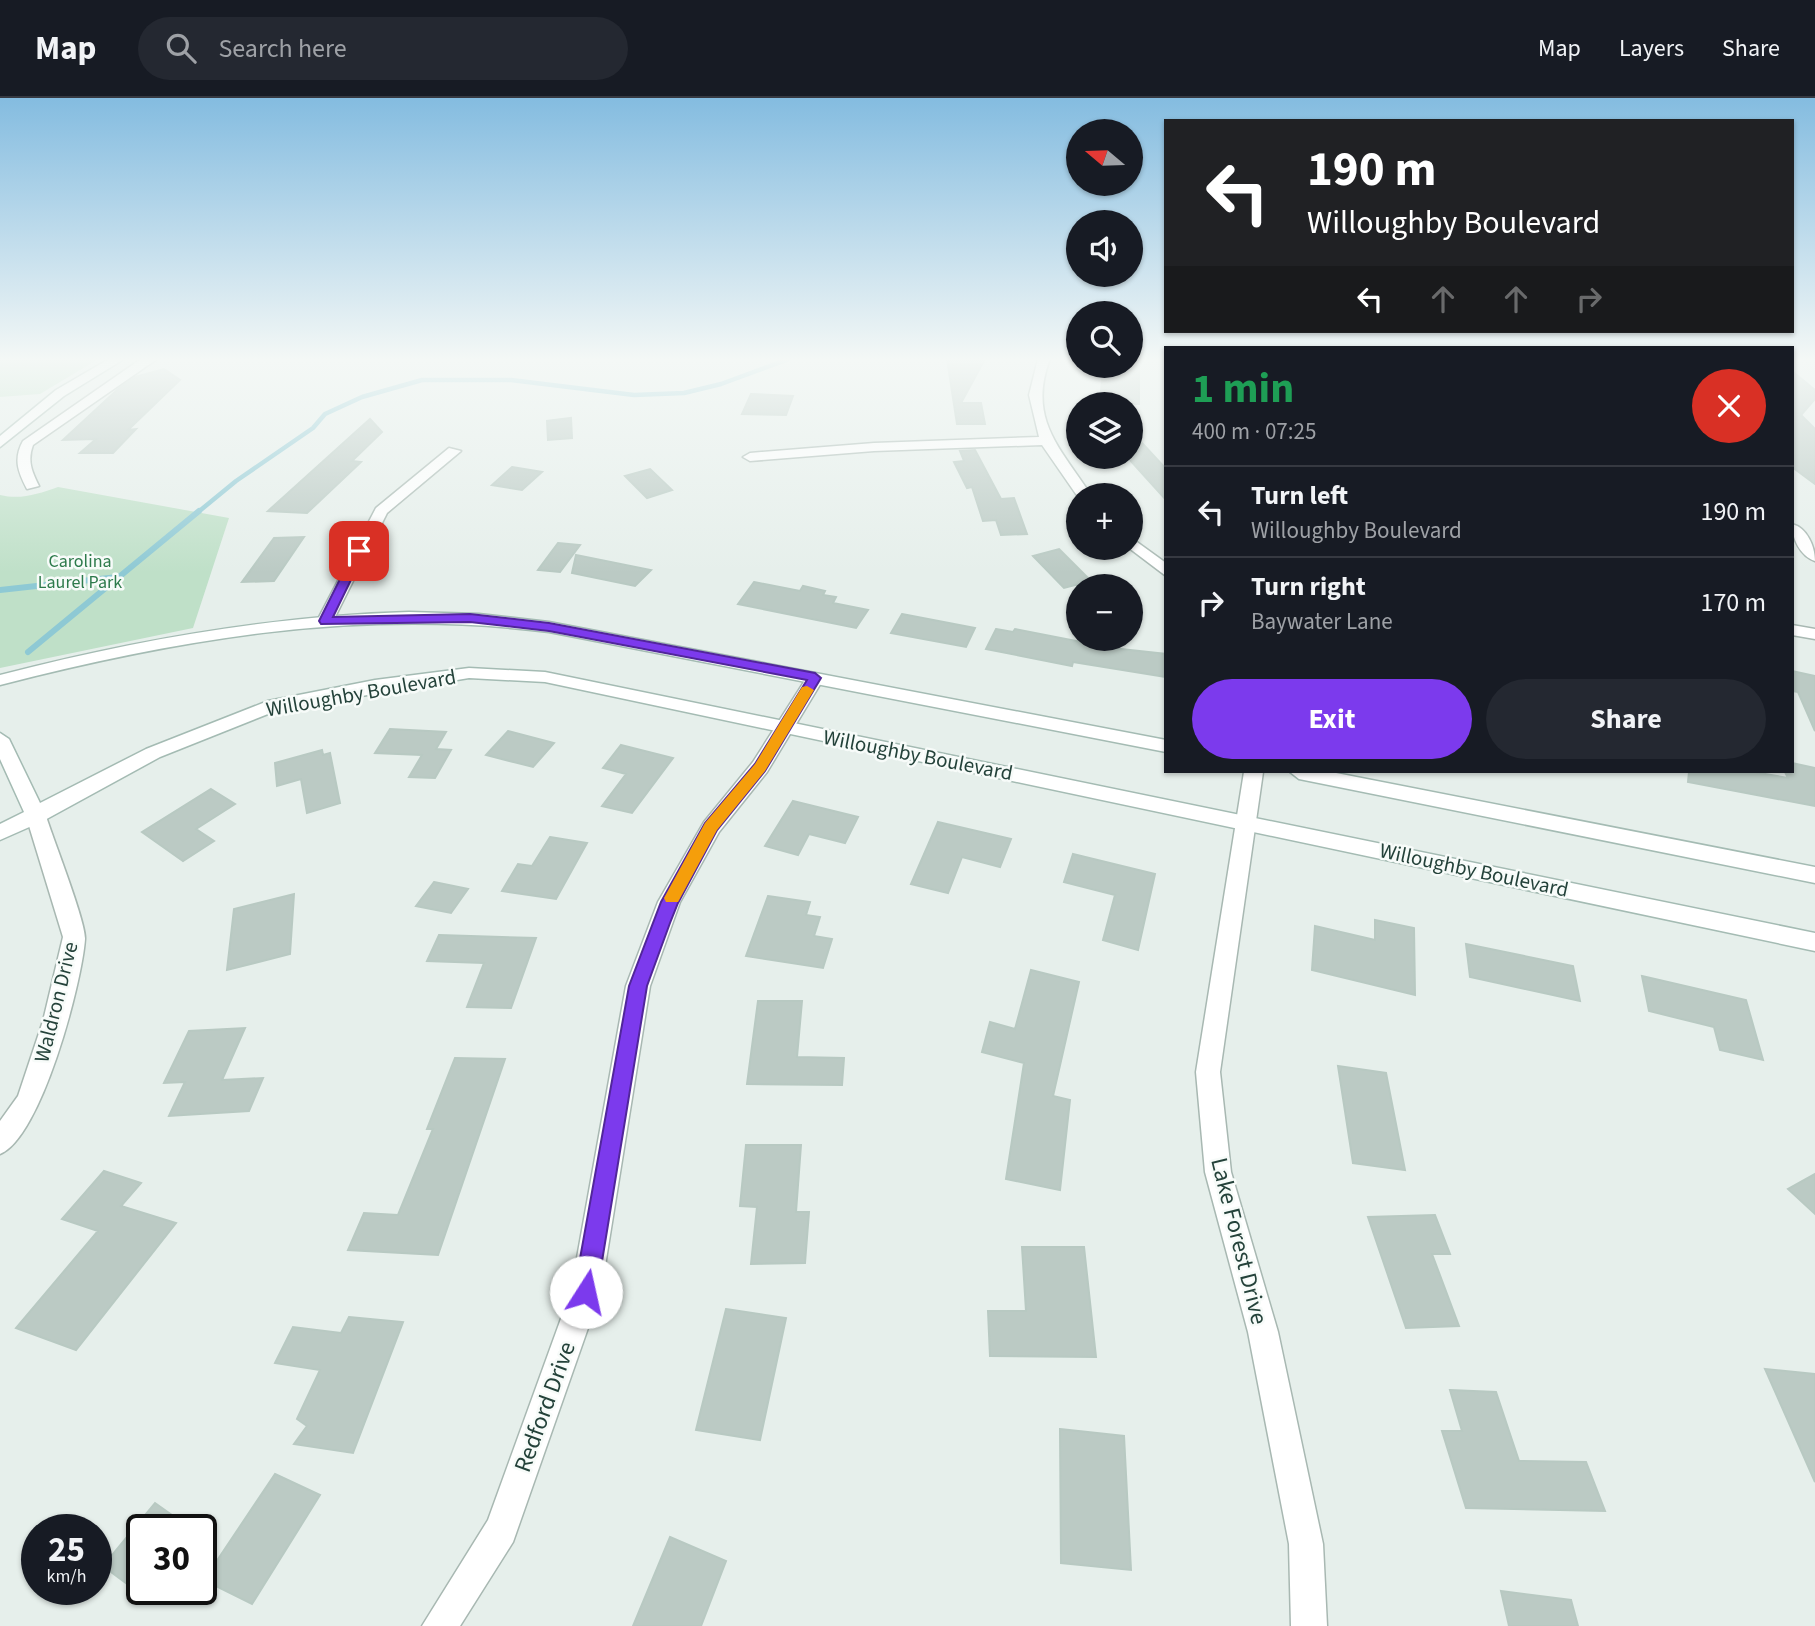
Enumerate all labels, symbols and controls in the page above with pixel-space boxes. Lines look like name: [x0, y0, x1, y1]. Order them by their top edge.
search box: [138, 17, 628, 80]
text: Map: [35, 25, 96, 72]
icon: search: [162, 29, 200, 67]
text: Search here: [218, 30, 347, 67]
text: Map: [1538, 31, 1581, 66]
text: Layers: [1619, 31, 1684, 66]
text: Share: [1722, 31, 1780, 66]
north arrow: [1066, 119, 1143, 196]
map controls: [1066, 119, 1143, 651]
text: 190 m: [1307, 135, 1436, 205]
icon: left: [1192, 147, 1283, 238]
text: Willoughby Boulevard: [1307, 200, 1600, 246]
button: sound: [1066, 210, 1143, 287]
icon: left: [1351, 280, 1389, 318]
icon: ahead: [1424, 280, 1462, 318]
icon: ahead: [1497, 280, 1535, 318]
icon: right: [1570, 280, 1608, 318]
button: search: [1066, 301, 1143, 378]
text: 1 min: [1192, 359, 1294, 419]
button: close: [1692, 369, 1766, 443]
button: layers: [1066, 392, 1143, 469]
text: 400 m · 07:25: [1192, 415, 1316, 448]
text: Turn left: [1251, 477, 1348, 514]
button: +: [1066, 483, 1143, 560]
icon: left: [1192, 493, 1230, 531]
text: 190 m: [1700, 493, 1766, 530]
text: Willoughby Boulevard: [1251, 514, 1462, 547]
pin: [329, 521, 389, 581]
icon: arrive: [340, 532, 378, 570]
park label: Carolina Laurel Park: [38, 549, 122, 595]
text: Turn right: [1251, 568, 1366, 605]
button: −: [1066, 574, 1143, 651]
icon: right: [1192, 584, 1230, 622]
text: 170 m: [1700, 584, 1766, 621]
text: Baywater Lane: [1251, 605, 1393, 638]
street label: Willoughby Boulevard: [264, 662, 458, 724]
button: Exit: [1192, 679, 1472, 759]
button: Share: [1486, 679, 1766, 759]
street label: Willoughby Boulevard: [821, 722, 1015, 788]
street label: Willoughby Boulevard: [1377, 835, 1571, 905]
street label: Waldron Drive: [27, 938, 85, 1066]
street label: Lake Forest Drive: [1201, 1154, 1277, 1328]
position arrow: [549, 1255, 623, 1329]
street label: Redford Drive: [505, 1337, 585, 1477]
speed limit sign: 30: [126, 1514, 217, 1605]
text: 25: [48, 1525, 85, 1575]
text: km/h: [47, 1564, 86, 1589]

